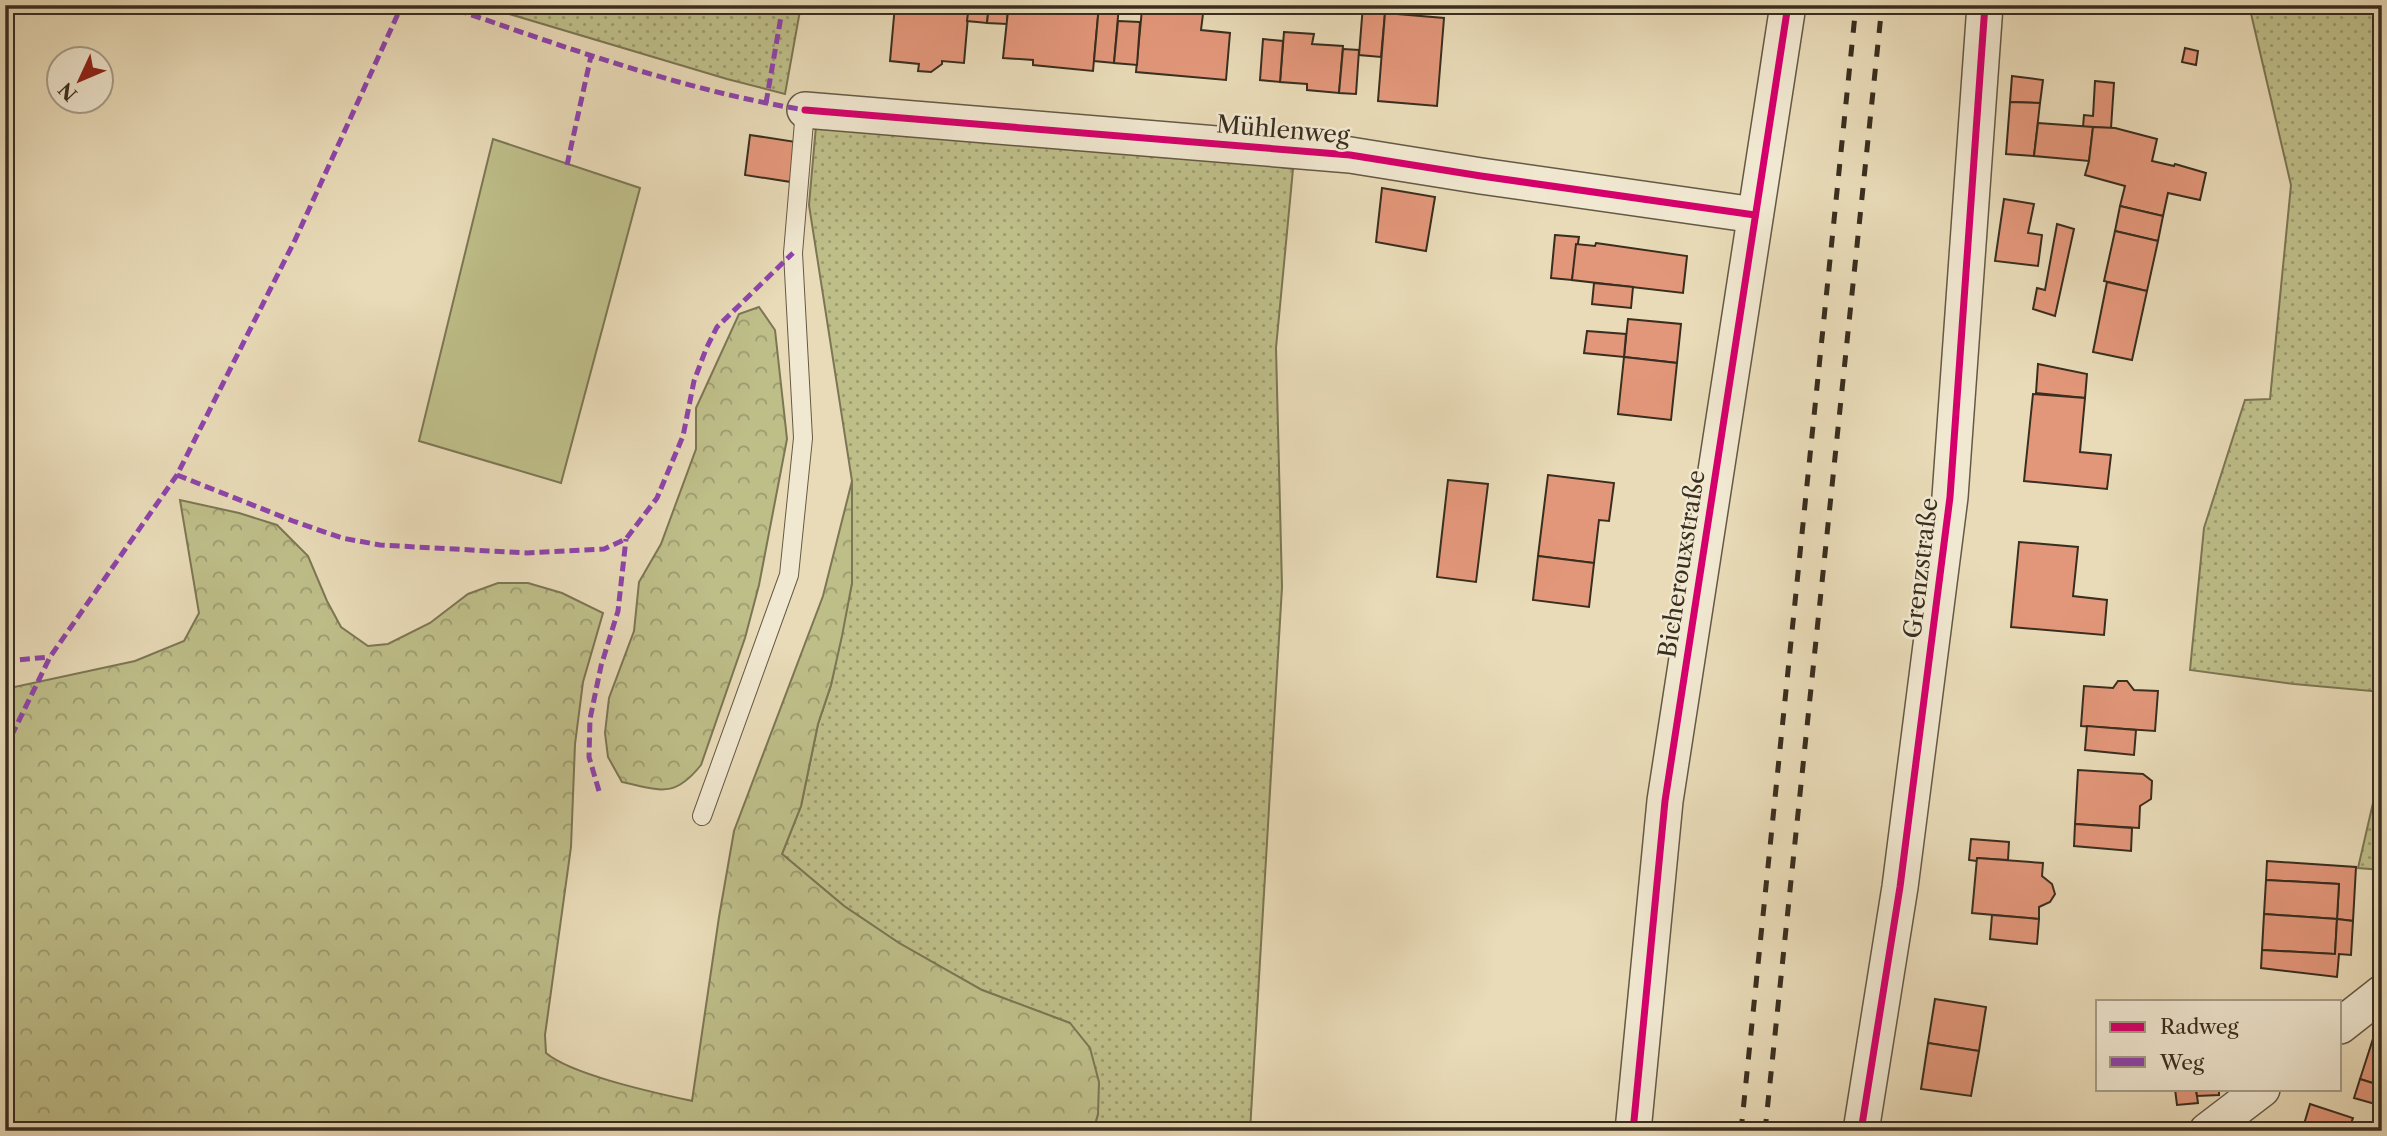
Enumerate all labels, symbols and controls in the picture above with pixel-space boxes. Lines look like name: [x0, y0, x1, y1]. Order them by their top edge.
north arrow: [46, 46, 116, 116]
text: N: [54, 78, 82, 105]
street label: Mühlenweg: [1215, 109, 1351, 150]
street label: Bicherouxstraße: [1652, 468, 1711, 660]
street label: Grenzstraße: [1897, 496, 1944, 640]
legend: [2096, 1000, 2342, 1090]
text: Radweg: [2160, 1014, 2240, 1039]
text: Weg: [2159, 1050, 2205, 1075]

